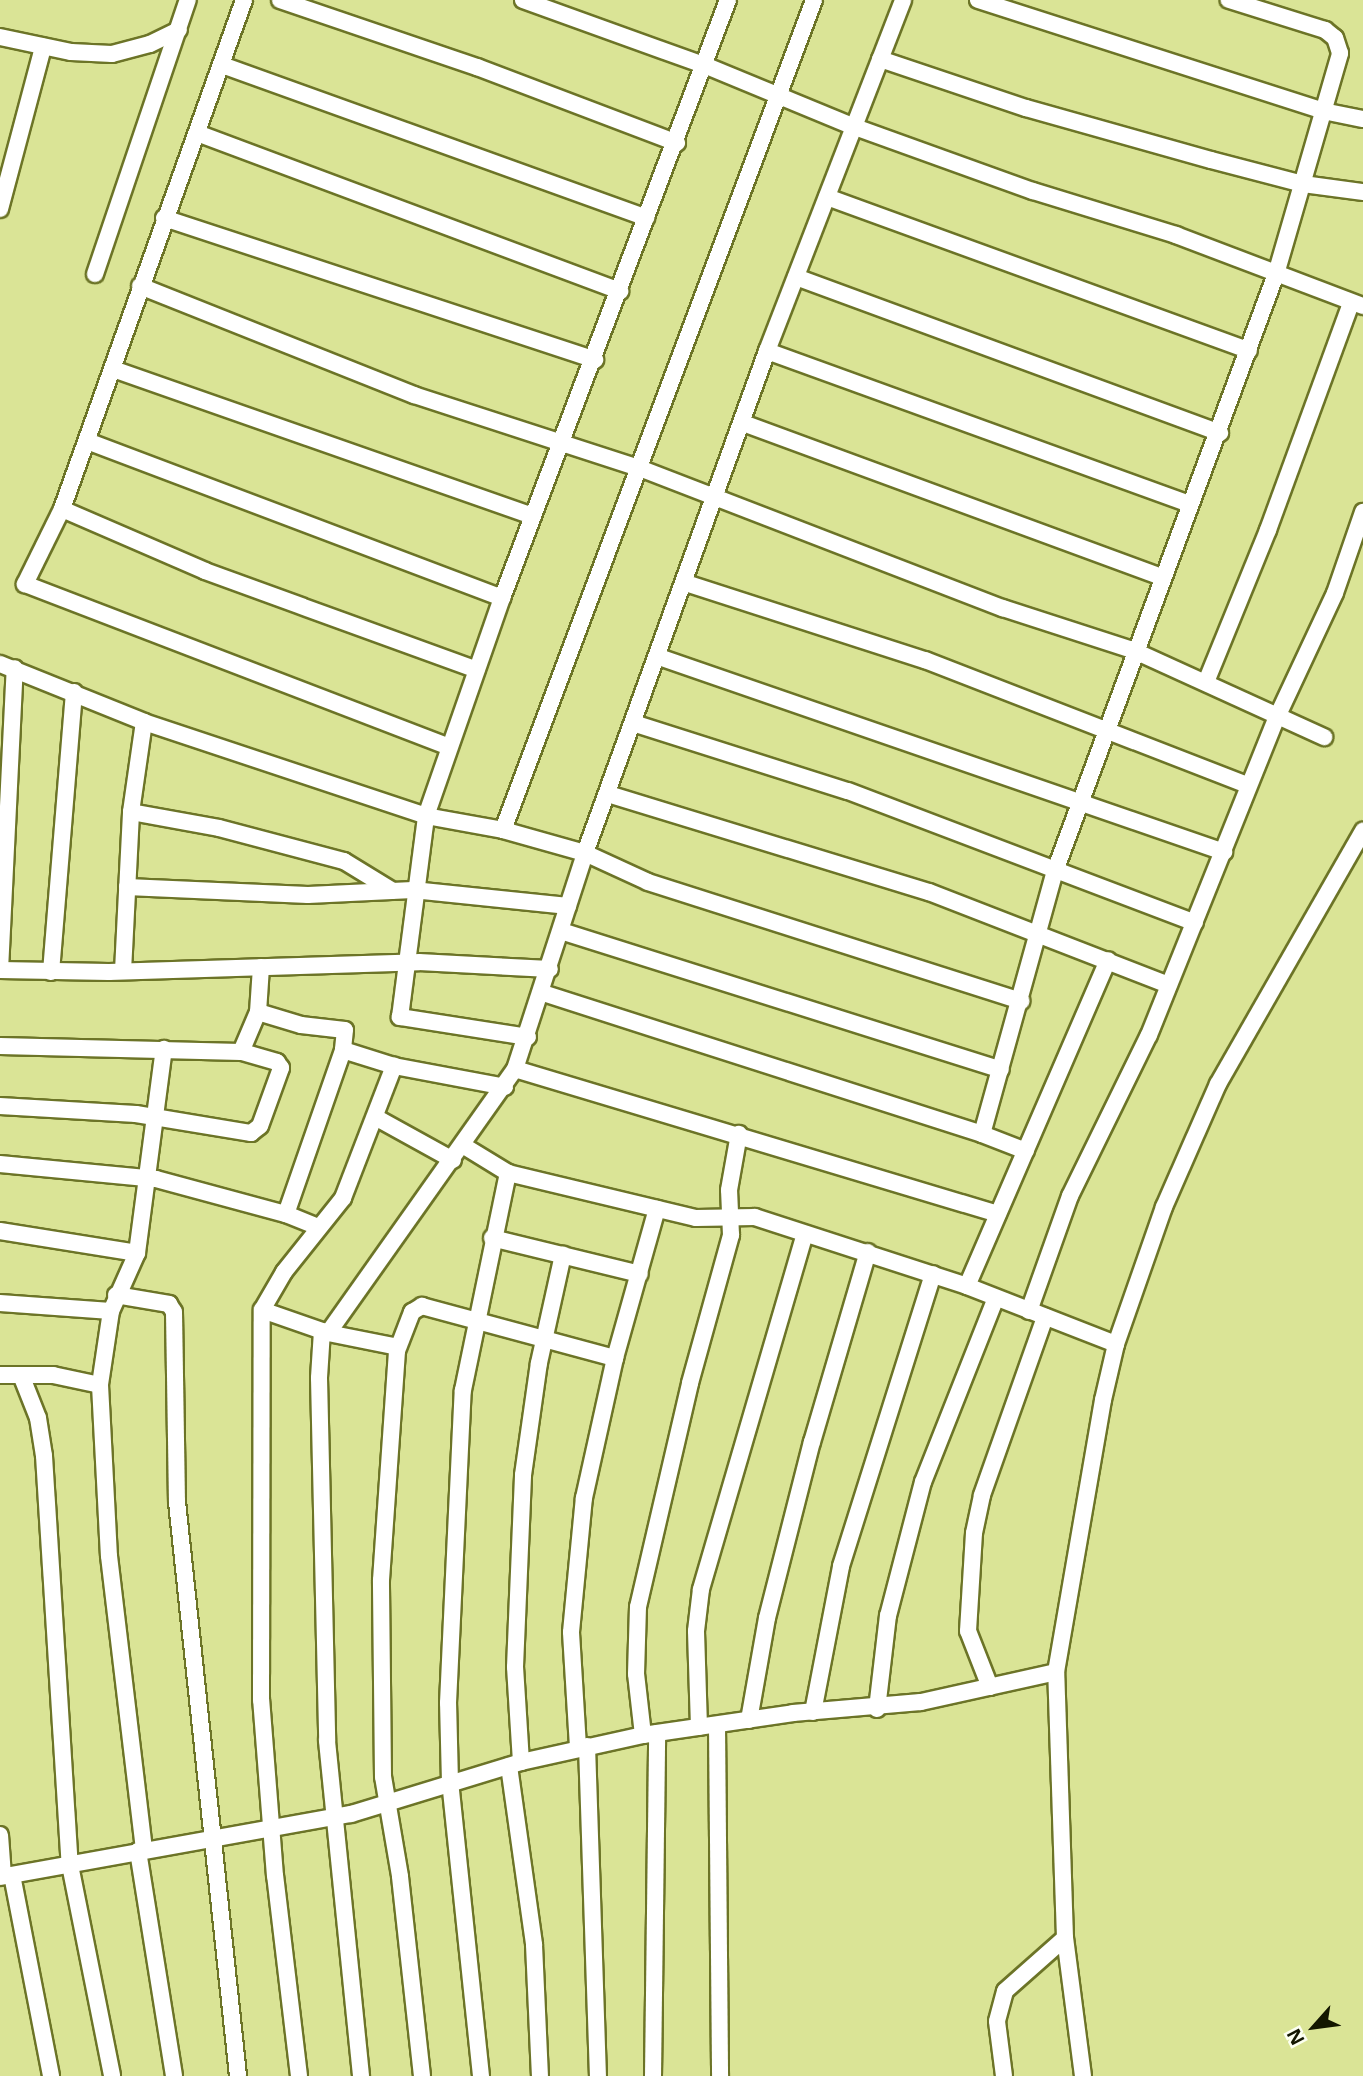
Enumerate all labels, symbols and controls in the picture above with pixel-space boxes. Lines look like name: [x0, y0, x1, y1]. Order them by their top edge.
north arrow: [1279, 1992, 1349, 2062]
text: N: [1280, 2024, 1311, 2050]

